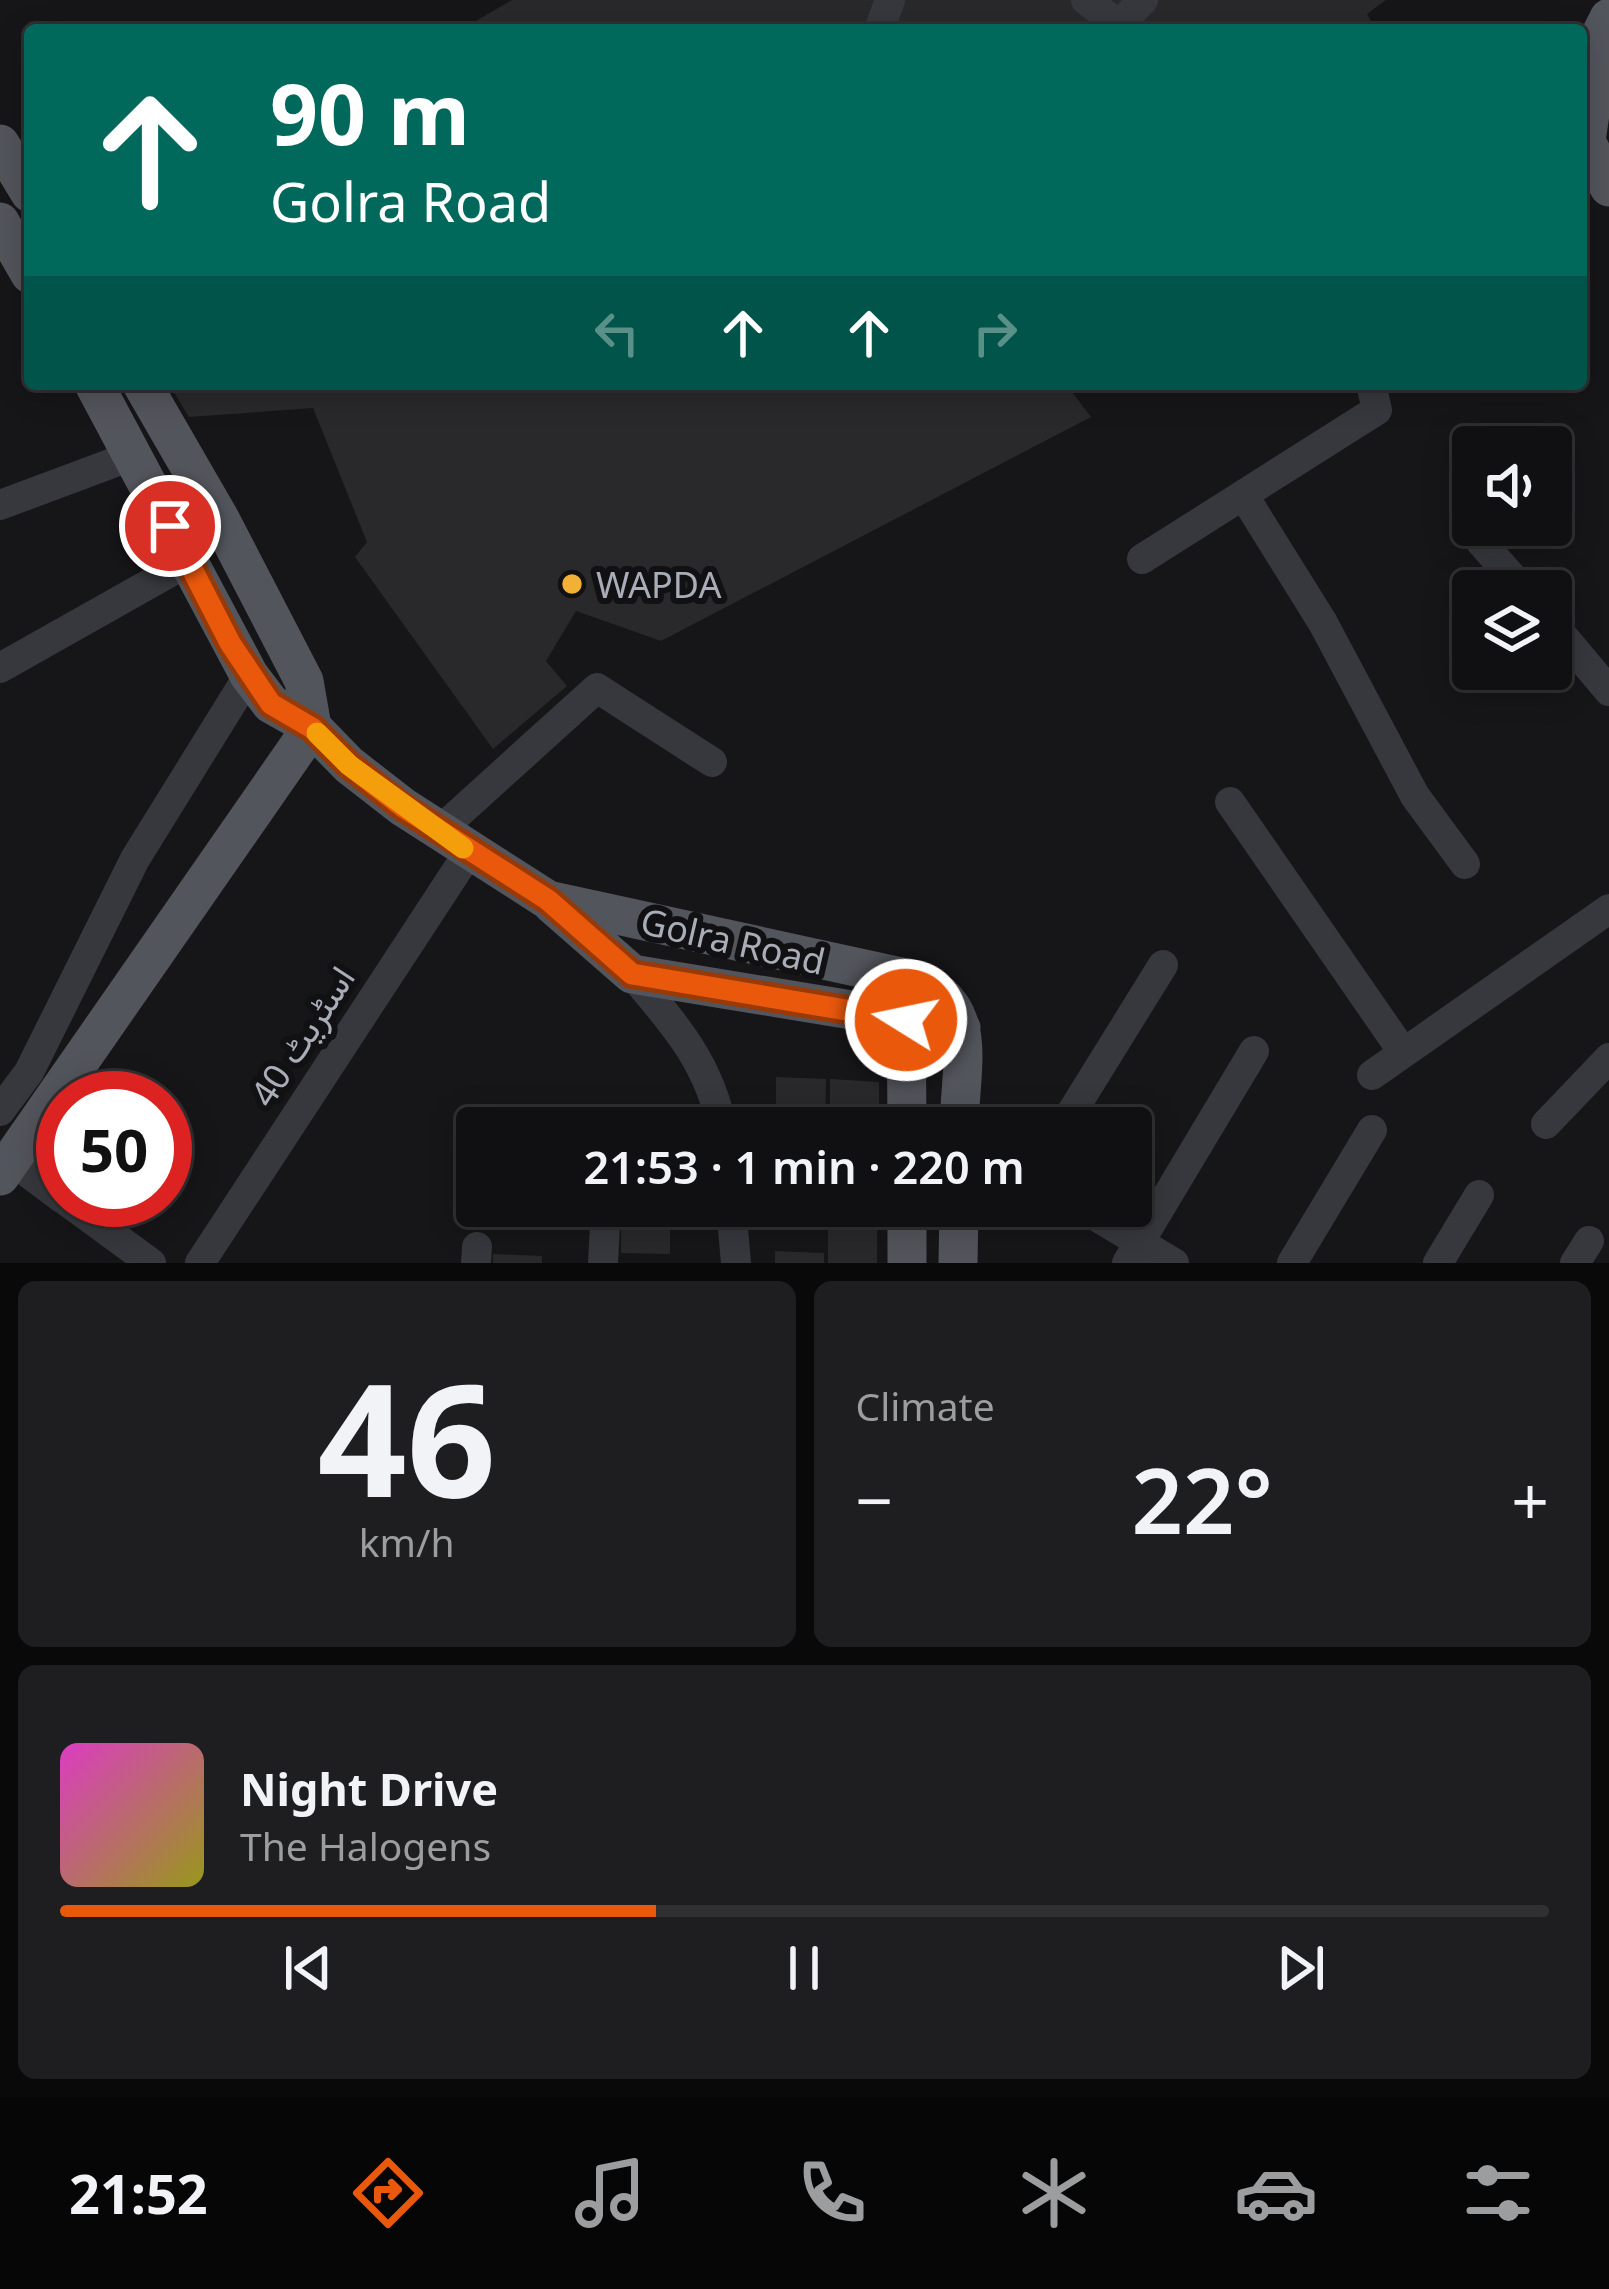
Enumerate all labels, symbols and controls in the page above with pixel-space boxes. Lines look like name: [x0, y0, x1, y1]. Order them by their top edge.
text: 90 m: [270, 55, 470, 170]
icon: ahead: [72, 72, 228, 228]
text: Golra Road: [270, 164, 551, 238]
icon: left: [584, 300, 650, 366]
icon: ahead: [710, 300, 776, 366]
icon: ahead: [836, 300, 902, 366]
icon: right: [962, 300, 1028, 366]
map controls: [1452, 426, 1572, 690]
button: sound: [1452, 426, 1572, 546]
pin: [119, 475, 221, 577]
icon: arrive: [137, 493, 203, 559]
place label: WAPDA: [596, 560, 721, 609]
button: layers: [1452, 570, 1572, 690]
marker: WAPDA: [559, 571, 585, 597]
street label: Golra Road: [636, 896, 830, 986]
street label: اسٹریٹ 40: [238, 956, 366, 1116]
position arrow: [843, 957, 969, 1083]
speed limit sign: 50: [36, 1071, 192, 1227]
text: 21:53 · 1 min · 220 m: [583, 1136, 1025, 1197]
text: 46: [318, 1330, 496, 1543]
text: Climate: [856, 1379, 995, 1432]
text: 22°: [1132, 1438, 1273, 1560]
text: −: [856, 1454, 893, 1544]
text: +: [1511, 1454, 1549, 1544]
text: km/h: [359, 1515, 455, 1568]
text: Night Drive: [240, 1758, 498, 1819]
text: The Halogens: [240, 1819, 491, 1872]
icon: previous: [275, 1935, 341, 2001]
icon: pause: [771, 1935, 837, 2001]
icon: next: [1268, 1935, 1334, 2001]
icon: directions: [346, 2151, 430, 2235]
icon: music: [568, 2151, 652, 2235]
icon: phone: [790, 2151, 874, 2235]
icon: climate: [1012, 2151, 1096, 2235]
icon: car: [1234, 2151, 1318, 2235]
icon: filters: [1456, 2151, 1540, 2235]
text: 21:52: [69, 2156, 208, 2230]

